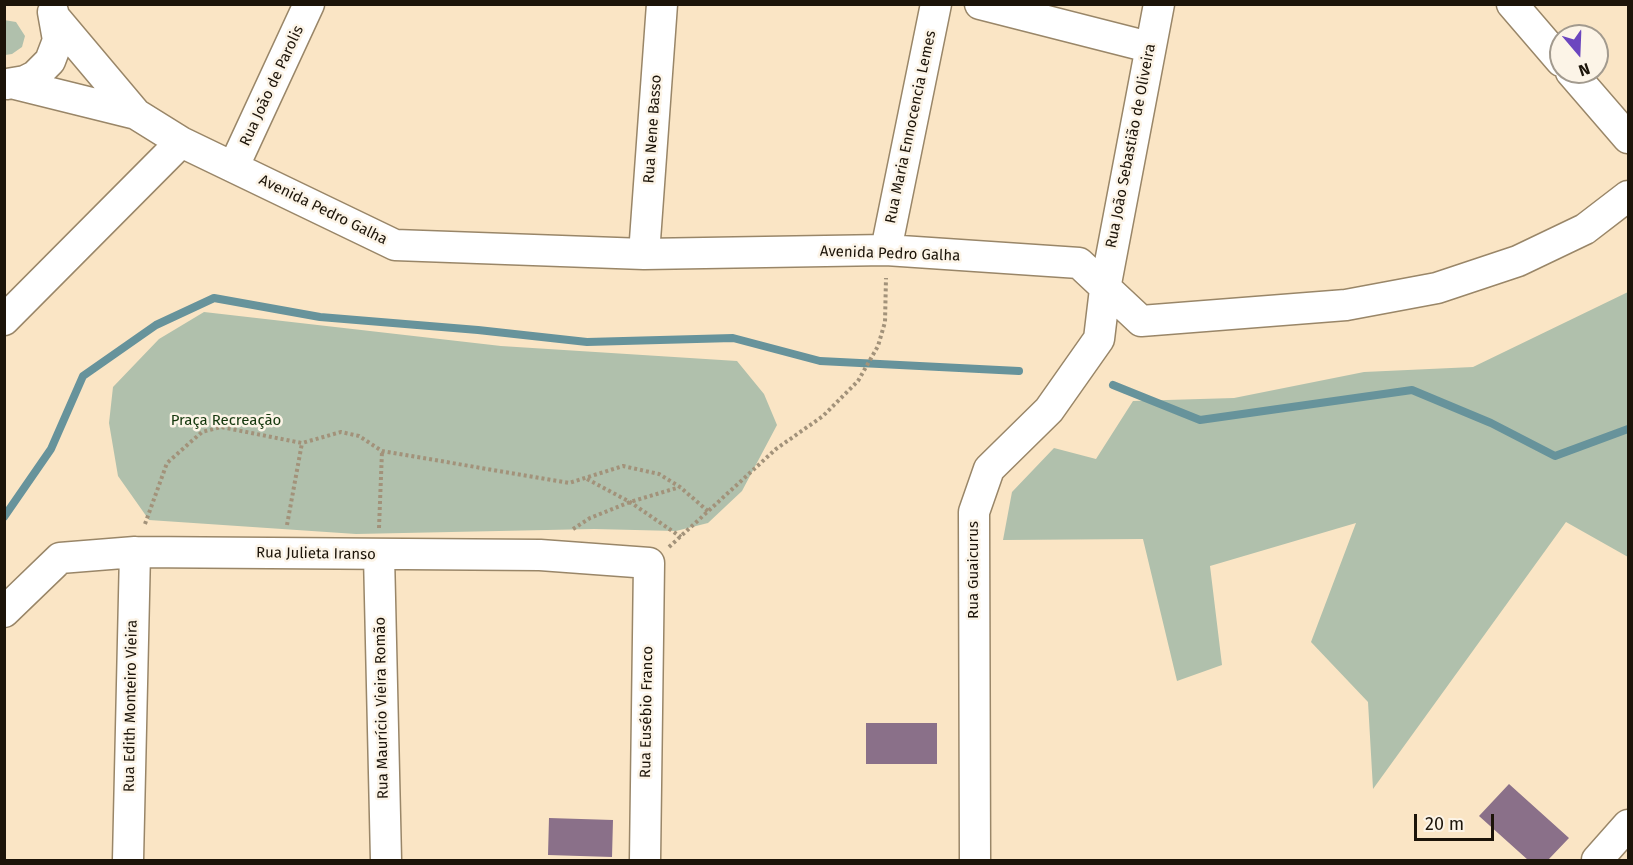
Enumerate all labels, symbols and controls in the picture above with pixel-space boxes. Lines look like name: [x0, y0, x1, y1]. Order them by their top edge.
street label: Rua João de Parolis: [236, 23, 308, 149]
north arrow: [1549, 24, 1609, 84]
street label: Rua Maria Ennocencia Lemes: [882, 29, 940, 225]
street label: Rua João Sebastião de Oliveira: [1102, 42, 1160, 250]
text: N: [1576, 59, 1592, 80]
street label: Rua Nene Basso: [640, 74, 666, 184]
street label: Avenida Pedro Galha: [256, 171, 390, 249]
street label: Avenida Pedro Galha: [819, 243, 961, 265]
park label: Praça Recreação: [171, 412, 281, 430]
street label: Rua Guaicurus: [965, 521, 983, 619]
street label: Rua Julieta Iranso: [256, 544, 376, 564]
street label: Rua Maurício Vieira Romão: [371, 617, 393, 799]
street label: Rua Edith Monteiro Vieira: [120, 620, 142, 792]
street label: Rua Eusébio Franco: [637, 646, 657, 778]
scale bar: [1417, 802, 1496, 840]
text: 20 m: [1425, 813, 1464, 835]

